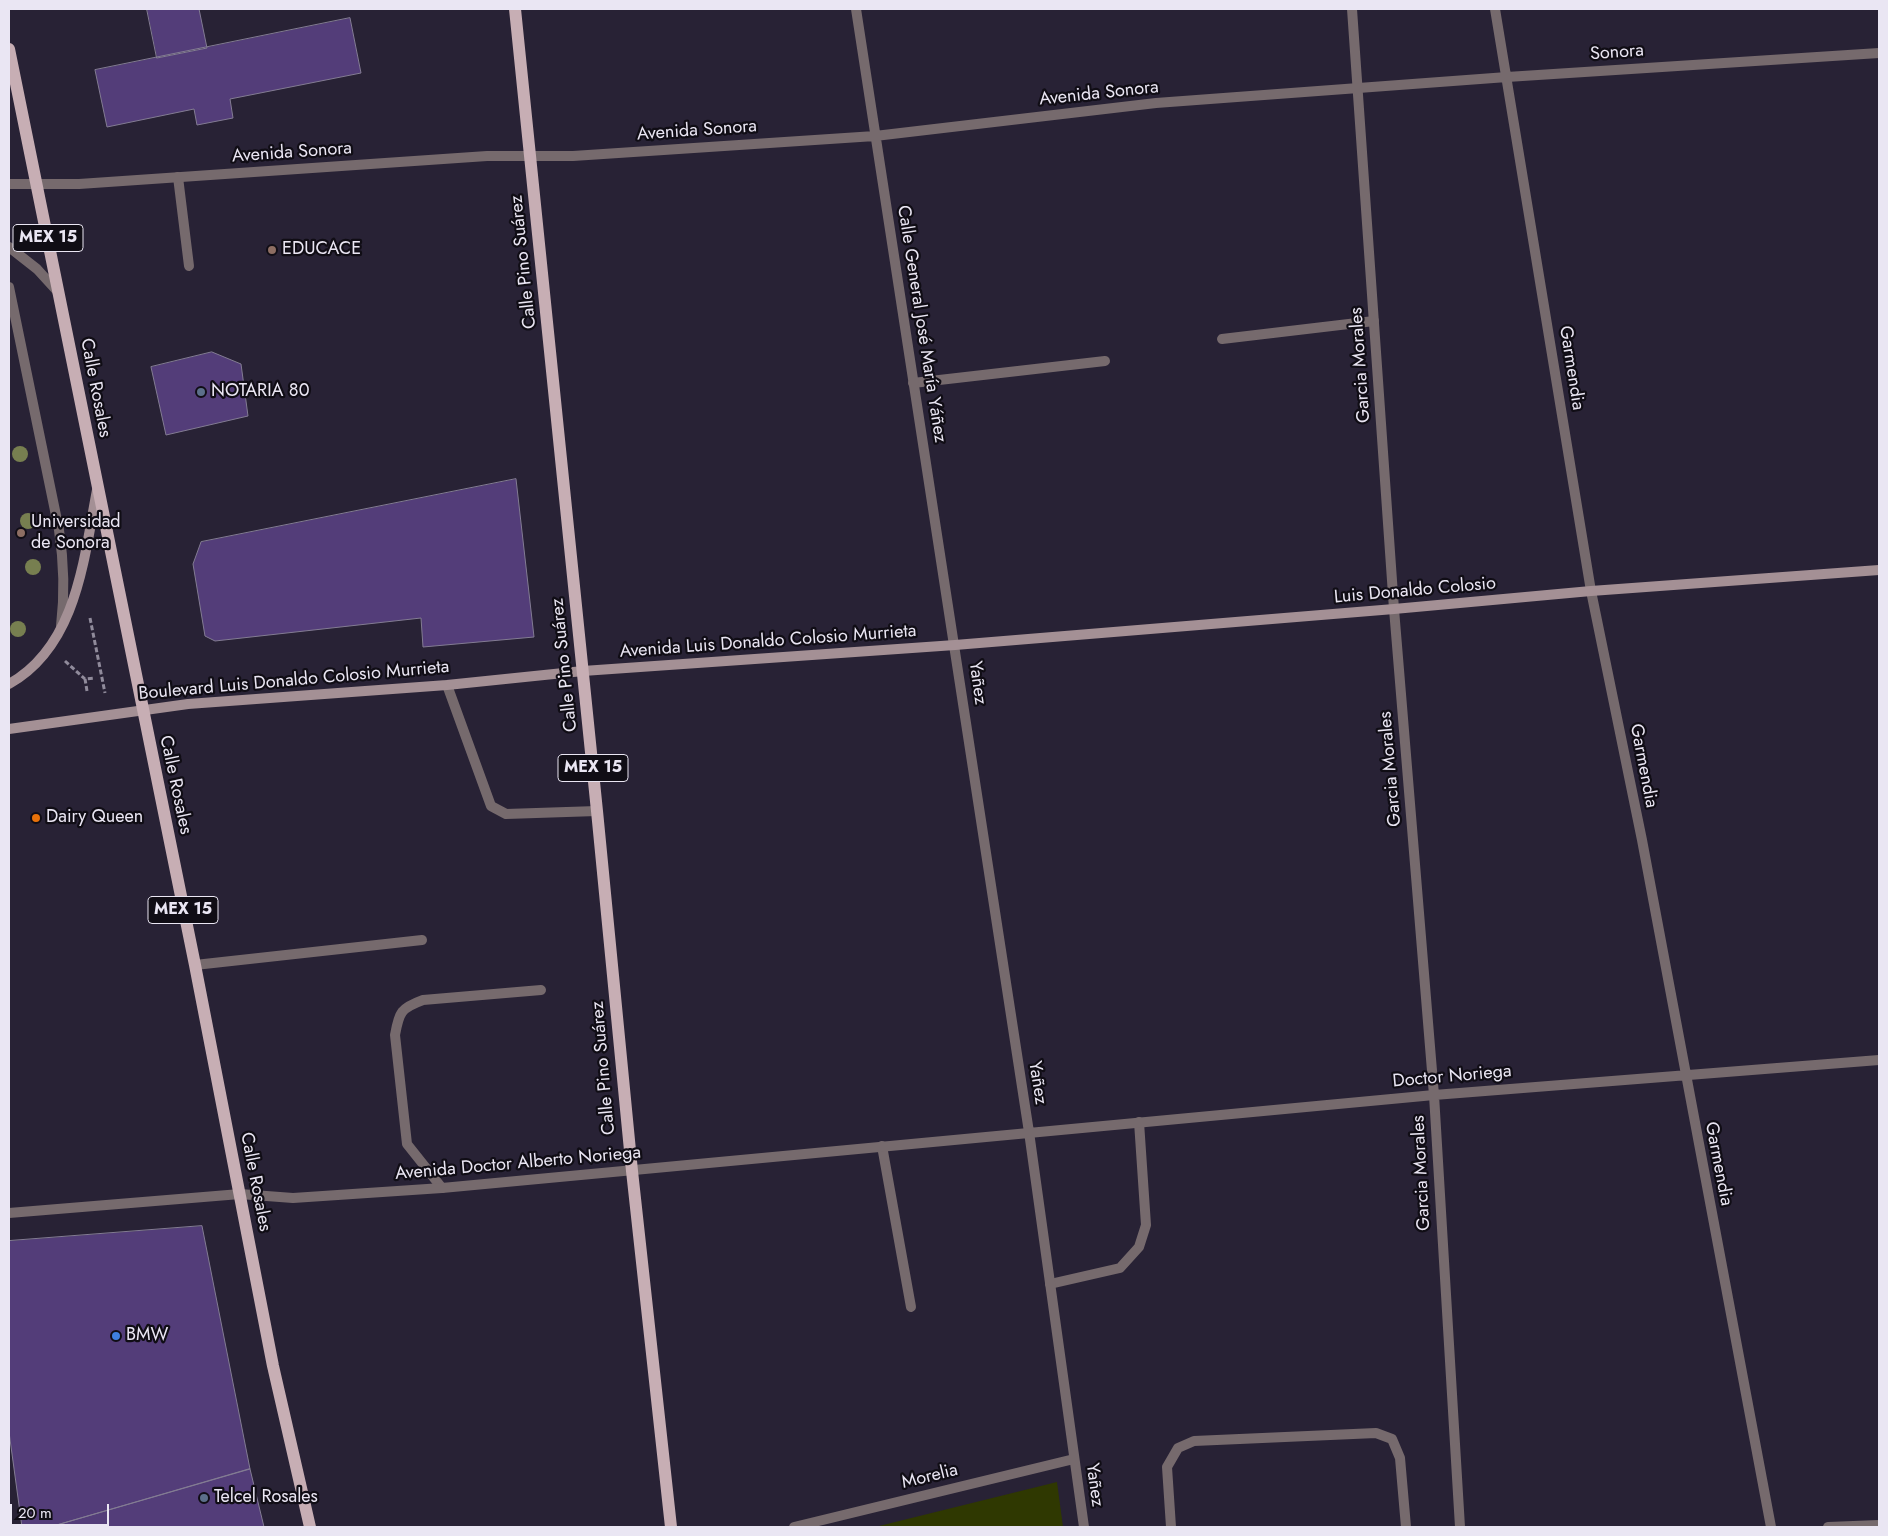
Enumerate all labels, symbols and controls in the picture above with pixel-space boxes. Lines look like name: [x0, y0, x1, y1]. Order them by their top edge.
street label: Sonora: [1589, 40, 1645, 66]
street label: Avenida Sonora: [1038, 77, 1160, 111]
street label: Avenida Sonora: [636, 116, 758, 146]
street label: Avenida Sonora: [231, 138, 353, 168]
street label: Calle Pino Suárez: [506, 194, 542, 330]
street label: Calle General José María Yáñez: [892, 204, 950, 444]
road number: MEX 15: [13, 224, 83, 252]
place label: EDUCACE: [282, 239, 361, 261]
marker: EDUCACE: [266, 244, 278, 256]
street label: Garcia Morales: [1346, 307, 1376, 423]
street label: Garmendia: [1554, 324, 1588, 412]
street label: Calle Rosales: [75, 337, 115, 439]
place label: NOTARIA 80: [211, 381, 309, 403]
marker: NOTARIA 80: [195, 386, 207, 398]
place label: Universidad de Sonora: [31, 512, 121, 554]
marker: Universidad de Sonora: [15, 527, 27, 539]
street label: Luis Donaldo Colosio: [1333, 573, 1497, 609]
street label: Calle Pino Suárez: [547, 597, 583, 733]
street label: Avenida Luis Donaldo Colosio Murrieta: [619, 621, 917, 663]
street label: Boulevard Luis Donaldo Colosio Murrieta: [138, 657, 450, 705]
street label: Yañez: [963, 660, 991, 706]
street label: Garcia Morales: [1375, 710, 1407, 828]
street label: Garmendia: [1624, 722, 1662, 810]
street label: Calle Rosales: [154, 734, 196, 836]
road number: MEX 15: [558, 754, 628, 781]
place label: Dairy Queen: [46, 807, 143, 829]
marker: Dairy Queen: [30, 812, 42, 824]
road number: MEX 15: [148, 896, 218, 924]
street label: Calle Pino Suárez: [587, 1000, 621, 1136]
street label: Yañez: [1023, 1060, 1051, 1106]
street label: Doctor Noriega: [1392, 1061, 1512, 1093]
street label: Garcia Morales: [1408, 1115, 1436, 1231]
street label: Garmendia: [1699, 1120, 1737, 1208]
street label: Calle Rosales: [235, 1131, 275, 1233]
street label: Avenida Doctor Alberto Noriega: [394, 1142, 642, 1186]
place label: BMW: [126, 1325, 168, 1347]
marker: BMW: [110, 1330, 122, 1342]
street label: Morelia: [900, 1460, 960, 1494]
street label: Yañez: [1080, 1462, 1108, 1508]
place label: Telcel Rosales: [214, 1487, 318, 1509]
marker: Telcel Rosales: [198, 1492, 210, 1504]
scale bar: [12, 1494, 111, 1526]
text: 20 m: [18, 1502, 52, 1524]

